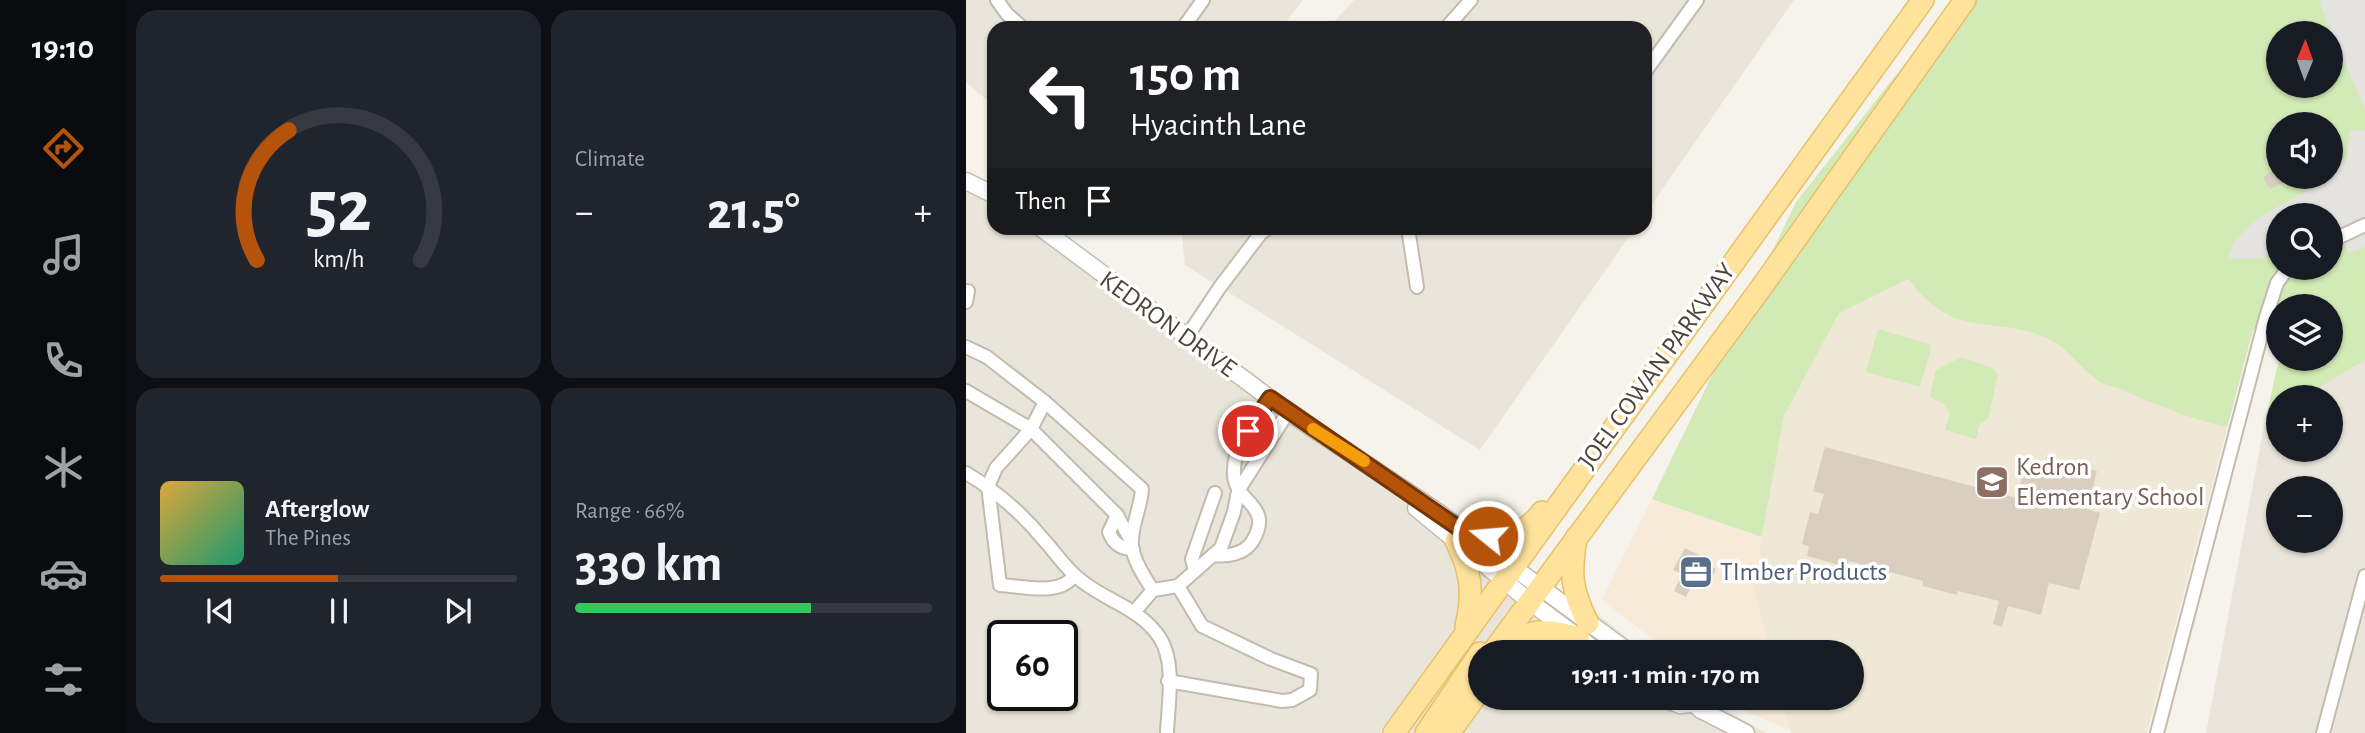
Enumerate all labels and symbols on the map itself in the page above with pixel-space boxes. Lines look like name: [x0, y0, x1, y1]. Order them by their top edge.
north arrow: [2266, 21, 2343, 98]
street label: JOEL COWAN PARKWAY: [1574, 258, 1740, 474]
street label: KEDRON DRIVE: [1095, 266, 1241, 382]
pin: [1218, 401, 1278, 461]
place label: Kedron Elementary School: [2016, 454, 2205, 510]
school or university icon: Kedron Elementary School: [1973, 463, 2011, 501]
position arrow: [1451, 499, 1525, 573]
office icon: TImber Products: [1677, 553, 1715, 591]
place label: TImber Products: [1720, 559, 1887, 585]
speed limit sign: 60: [987, 620, 1078, 711]

